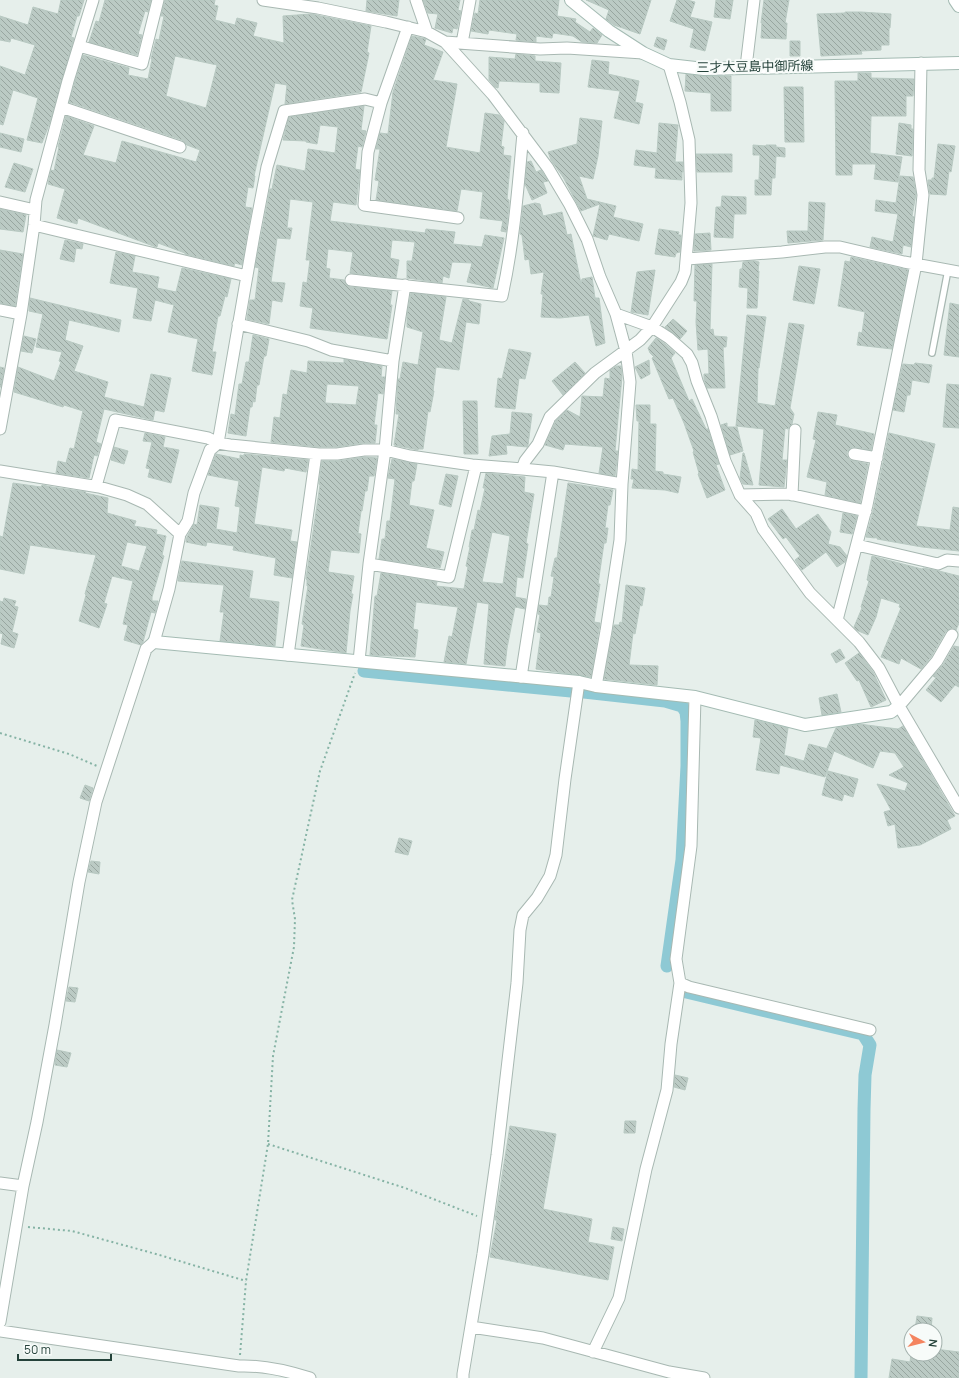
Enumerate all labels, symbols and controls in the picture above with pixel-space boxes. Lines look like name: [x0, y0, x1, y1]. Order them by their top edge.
street label: 三才大豆島中御所線: [696, 56, 814, 76]
north arrow: [903, 1322, 943, 1362]
scale bar: [18, 1336, 111, 1362]
text: N: [925, 1338, 941, 1348]
text: 50 m: [24, 1341, 51, 1358]

